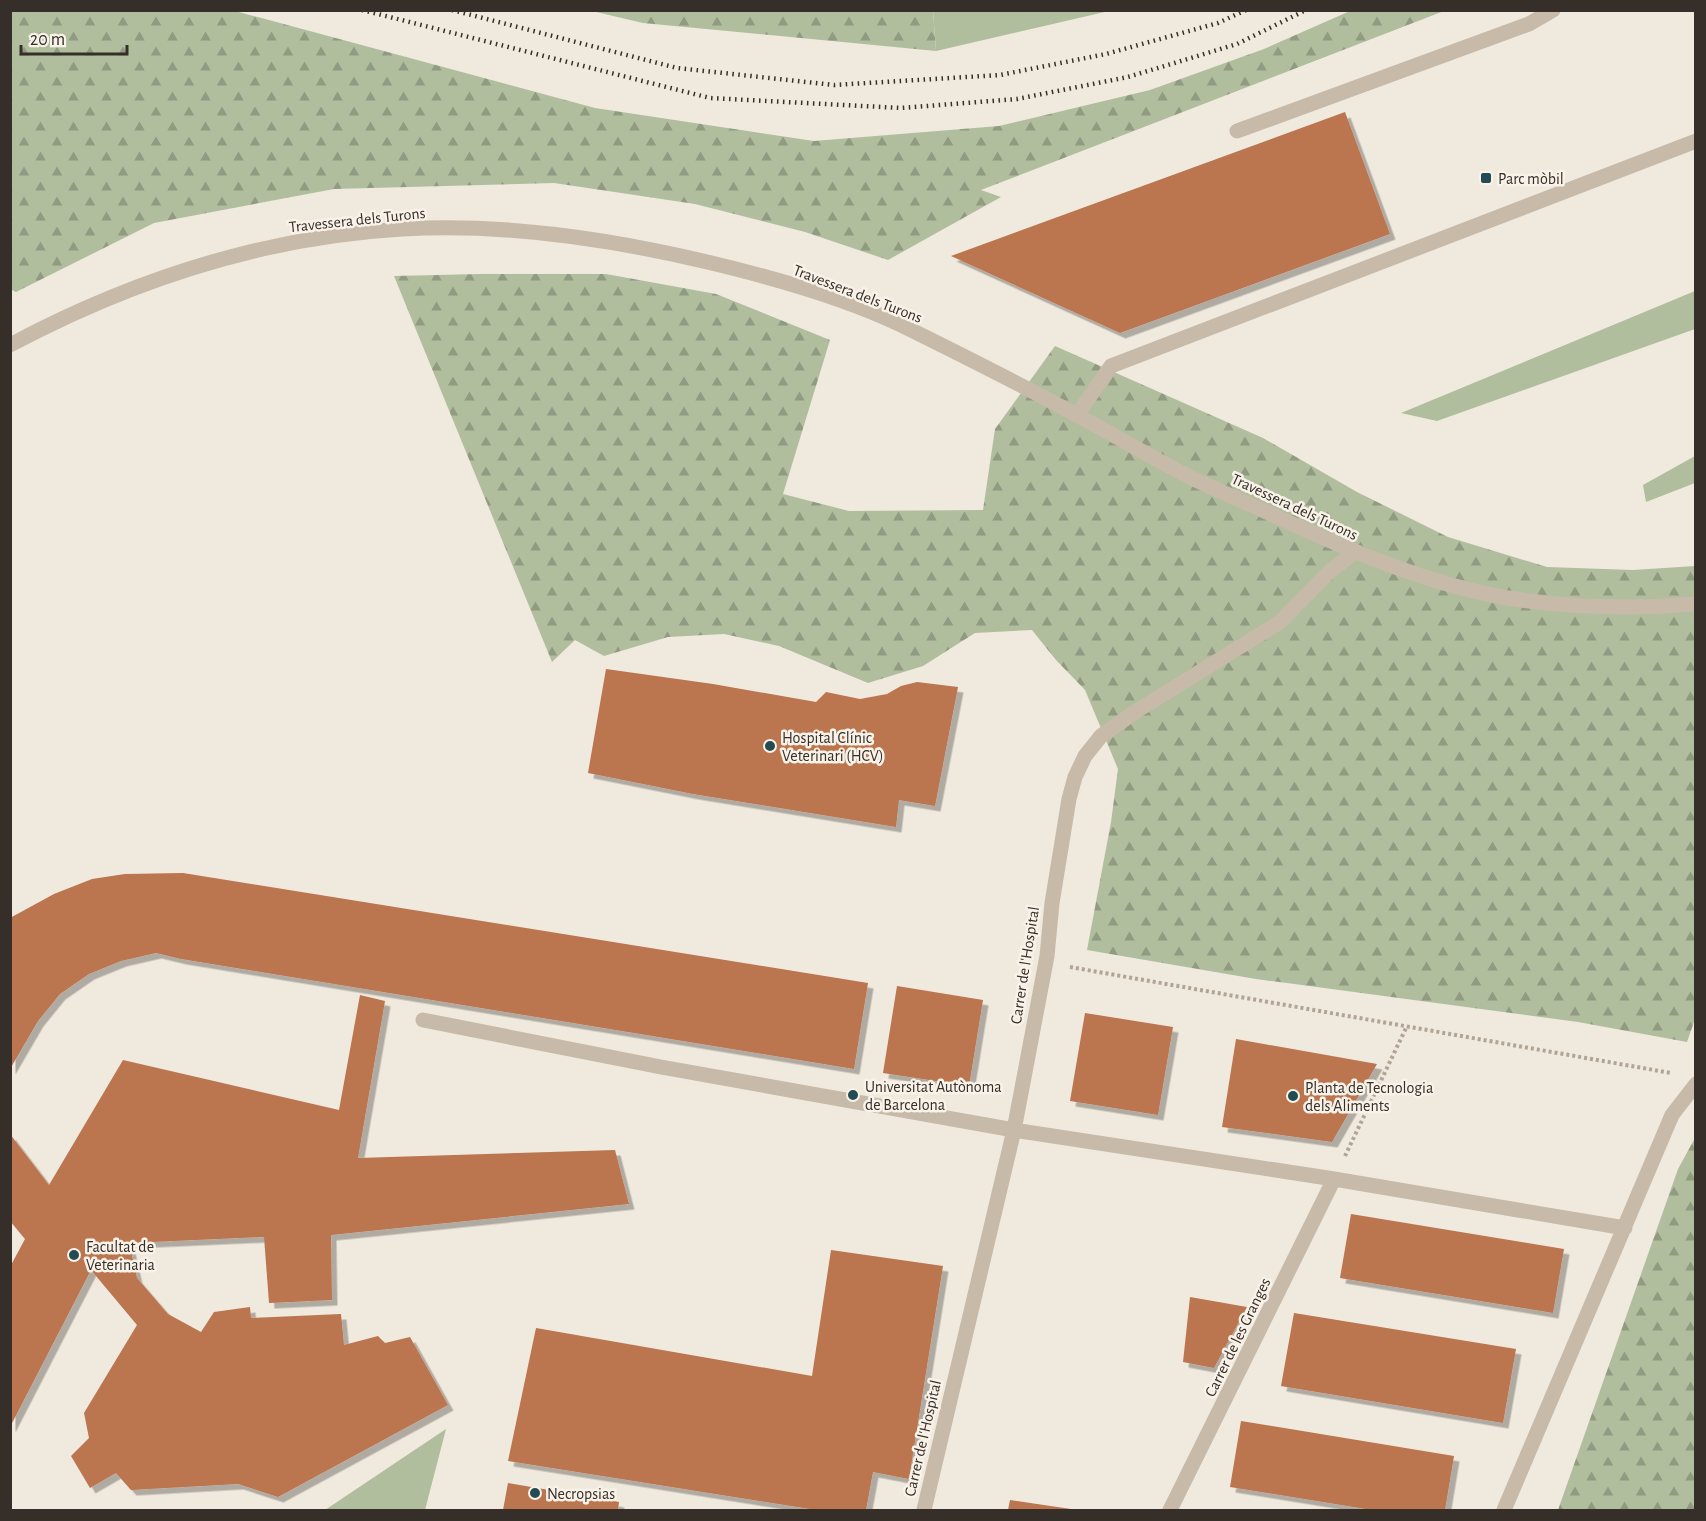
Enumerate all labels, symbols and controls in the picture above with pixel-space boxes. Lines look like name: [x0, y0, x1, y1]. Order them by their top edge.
scale bar: [21, 18, 128, 56]
text: 20 m: [30, 31, 65, 49]
marker: Parc mòbil: [1479, 171, 1493, 185]
place label: Parc mòbil: [1498, 171, 1564, 187]
street label: Travessera dels Turons: [288, 205, 426, 235]
street label: Travessera dels Turons: [791, 262, 925, 326]
street label: Travessera dels Turons: [1229, 471, 1360, 543]
place label: Hospital Clínic Veterinari (HCV): [782, 730, 884, 764]
marker: Hospital Clínic Veterinari (HCV): [763, 739, 777, 753]
street label: Carrer de l'Hospital: [1008, 905, 1042, 1025]
place label: Universitat Autònoma de Barcelona: [865, 1079, 1002, 1113]
place label: Planta de Tecnologia dels Aliments: [1305, 1080, 1433, 1114]
marker: Universitat Autònoma de Barcelona: [846, 1088, 860, 1102]
marker: Planta de Tecnologia dels Aliments: [1286, 1089, 1300, 1103]
place label: Facultat de Veterinaria: [86, 1239, 155, 1273]
marker: Facultat de Veterinaria: [67, 1248, 81, 1262]
street label: Carrer de les Granges: [1202, 1275, 1274, 1399]
street label: Carrer de l'Hospital: [902, 1379, 944, 1498]
marker: Necropsias: [528, 1486, 542, 1500]
place label: Necropsias: [547, 1486, 615, 1502]

